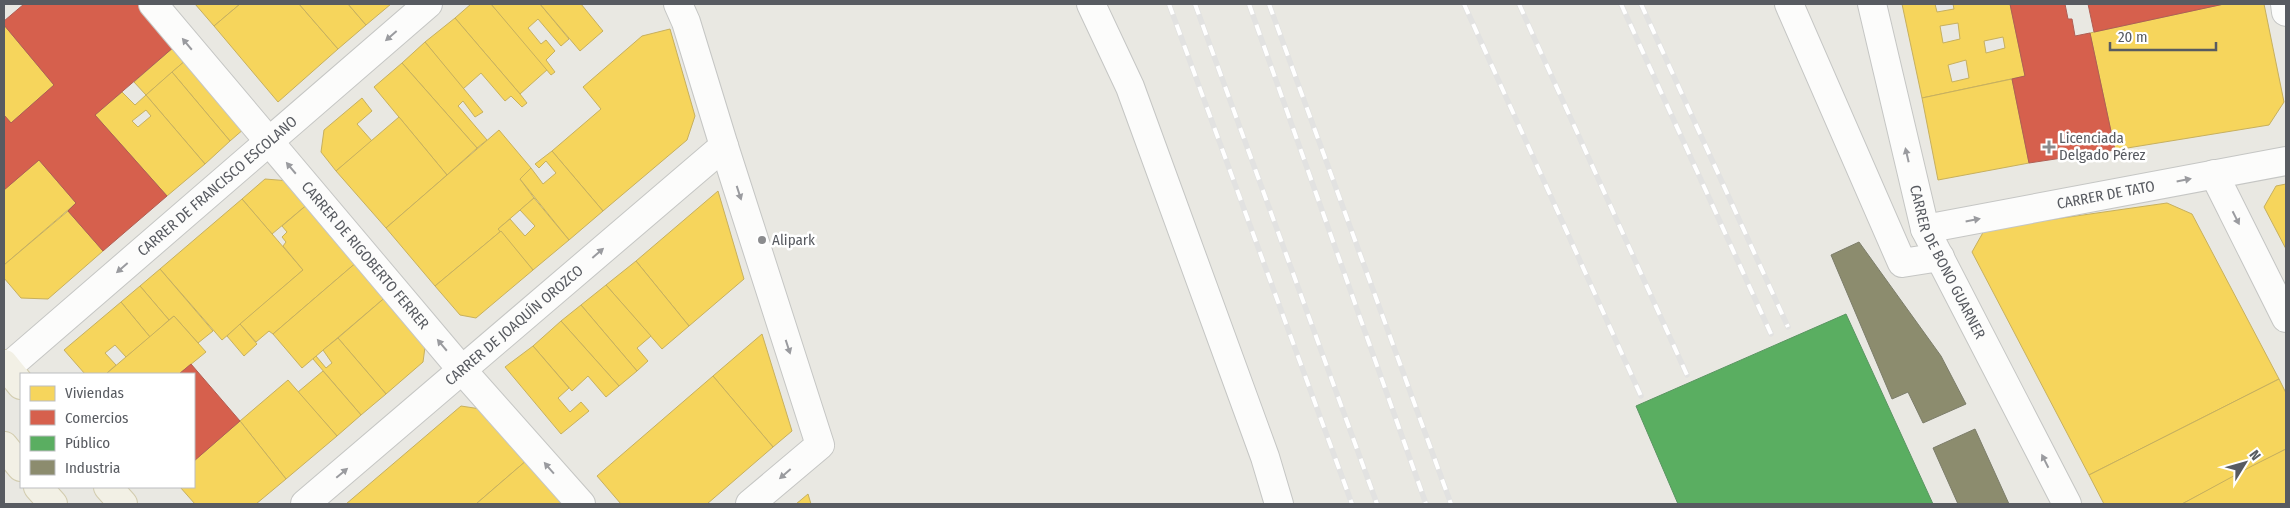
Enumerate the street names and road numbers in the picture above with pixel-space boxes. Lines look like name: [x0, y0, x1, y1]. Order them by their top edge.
street label: CARRER DE FRANCISCO ESCOLANO: [134, 112, 301, 260]
street label: CARRER DE TATO: [2055, 177, 2156, 213]
street label: CARRER DE RIGOBERTO FERRER: [298, 178, 433, 333]
street label: CARRER DE BONO GUARNER: [1906, 183, 1989, 342]
street label: CARRER DE JOAQUÍN OROZCO: [441, 261, 587, 389]

